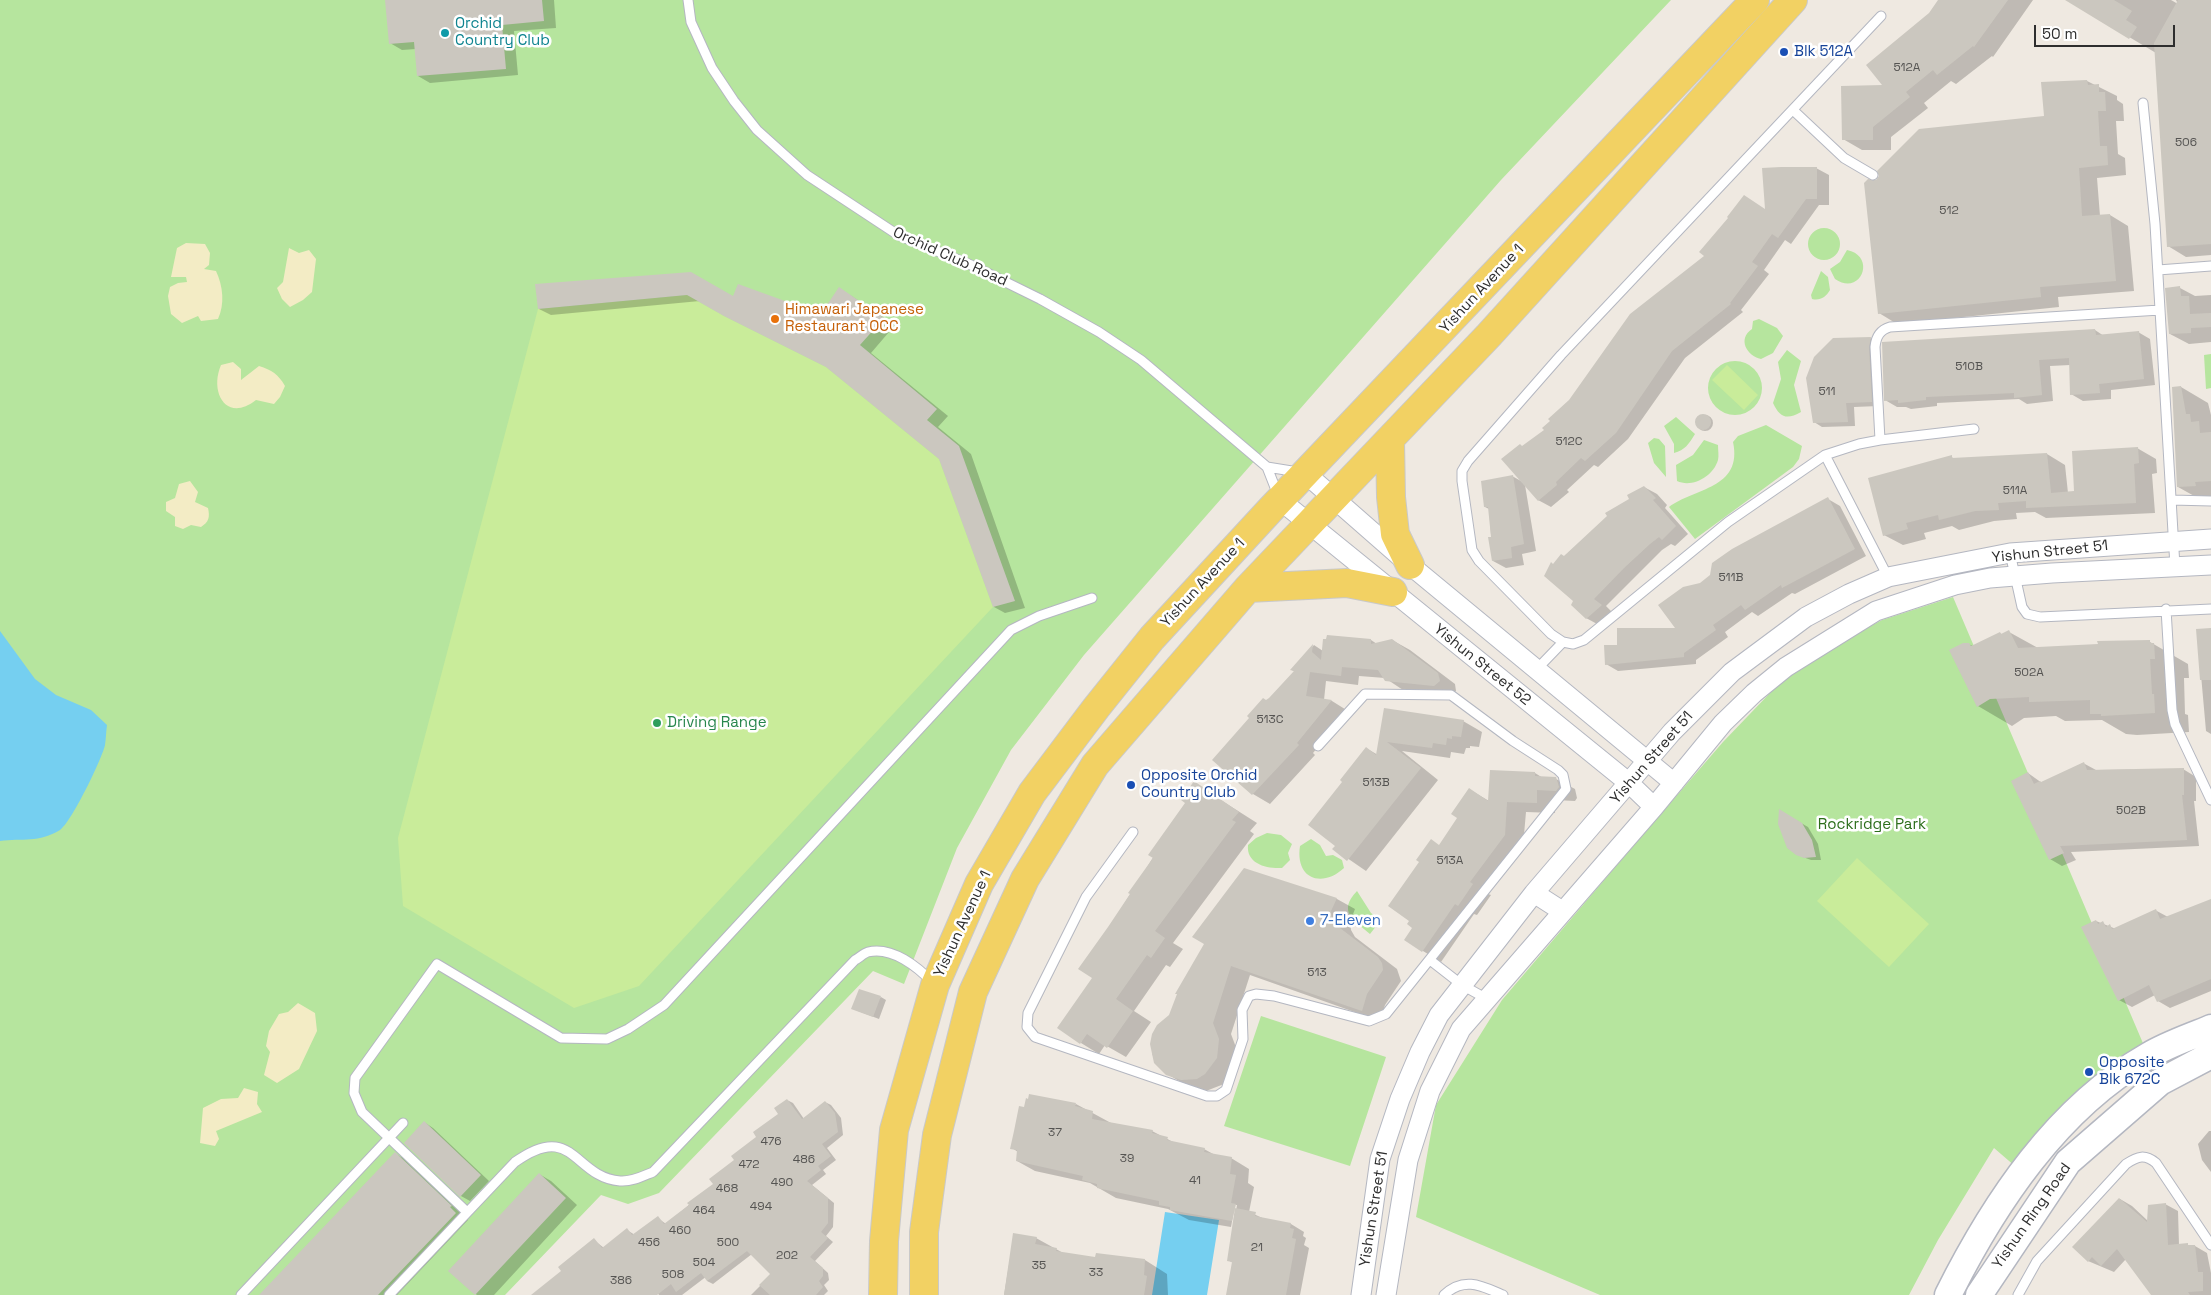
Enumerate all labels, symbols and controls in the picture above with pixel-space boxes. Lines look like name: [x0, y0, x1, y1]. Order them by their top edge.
place label: Orchid Country Club: [455, 15, 550, 50]
scale bar: [2036, 15, 2177, 47]
text: 50 m: [2042, 24, 2077, 43]
marker: Orchid Country Club: [439, 27, 451, 39]
place label: Blk 512A: [1794, 43, 1853, 61]
marker: Blk 512A: [1778, 46, 1790, 58]
house number: 512A: [1894, 61, 1920, 75]
house number: 506: [2175, 136, 2197, 150]
house number: 512: [1939, 204, 1959, 218]
street label: Orchid Club Road: [890, 224, 1010, 290]
street label: Yishun Avenue 1: [1436, 241, 1528, 337]
place label: Himawari Japanese Restaurant OCC: [785, 301, 924, 336]
marker: Himawari Japanese Restaurant OCC: [769, 313, 781, 325]
house number: 510B: [1955, 360, 1983, 374]
house number: 511: [1818, 385, 1836, 399]
house number: 512C: [1556, 435, 1582, 449]
house number: 511A: [2003, 484, 2027, 498]
street label: Yishun Avenue 1: [1157, 535, 1249, 631]
street label: Yishun Street 51: [1991, 537, 2109, 567]
house number: 511B: [1719, 571, 1743, 585]
street label: Yishun Street 52: [1430, 620, 1534, 710]
house number: 502A: [2014, 666, 2044, 680]
street label: Yishun Street 51: [1607, 708, 1697, 808]
house number: 513C: [1257, 713, 1283, 727]
place label: Driving Range: [667, 714, 767, 732]
marker: Driving Range: [651, 717, 663, 729]
place label: Opposite Orchid Country Club: [1141, 767, 1257, 802]
house number: 513B: [1362, 776, 1390, 790]
marker: Opposite Orchid Country Club: [1125, 779, 1137, 791]
house number: 502B: [2116, 804, 2146, 818]
park label: Rockridge Park: [1818, 816, 1926, 834]
house number: 513A: [1437, 854, 1463, 868]
street label: Yishun Avenue 1: [931, 868, 995, 980]
place label: 7-Eleven: [1320, 912, 1381, 930]
marker: 7-Eleven: [1304, 915, 1316, 927]
house number: 513: [1307, 966, 1327, 980]
place label: Opposite Blk 672C: [2099, 1054, 2165, 1089]
marker: Opposite Blk 672C: [2083, 1066, 2095, 1078]
house number: 37: [1048, 1126, 1062, 1140]
house number: 476: [760, 1135, 782, 1149]
street label: Yishun Street 51: [1356, 1150, 1392, 1268]
house number: 39: [1120, 1152, 1134, 1166]
house number: 486: [793, 1153, 815, 1167]
house number: 472: [738, 1158, 760, 1172]
street label: Yishun Ring Road: [1989, 1160, 2075, 1272]
house number: 41: [1189, 1174, 1201, 1188]
house number: 490: [771, 1176, 793, 1190]
house number: 468: [716, 1182, 738, 1196]
house number: 494: [750, 1200, 772, 1214]
house number: 464: [693, 1204, 715, 1218]
house number: 460: [669, 1224, 691, 1238]
house number: 456: [638, 1236, 660, 1250]
house number: 500: [717, 1236, 739, 1250]
house number: 21: [1251, 1241, 1263, 1255]
house number: 202: [776, 1249, 798, 1263]
house number: 504: [693, 1256, 715, 1270]
house number: 35: [1032, 1259, 1046, 1273]
house number: 33: [1089, 1266, 1103, 1280]
house number: 508: [662, 1268, 684, 1282]
house number: 386: [610, 1274, 632, 1288]

